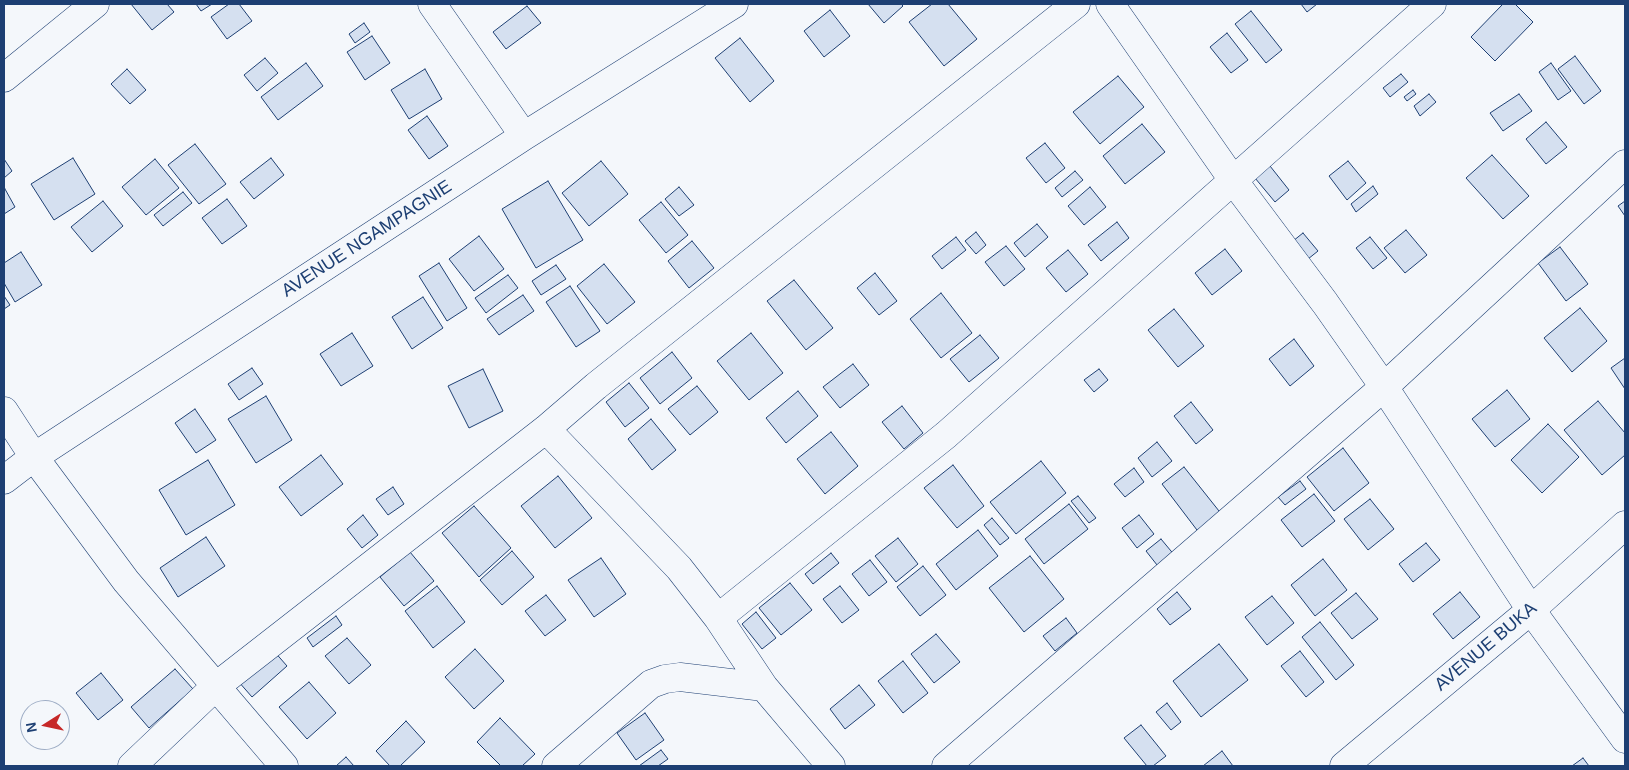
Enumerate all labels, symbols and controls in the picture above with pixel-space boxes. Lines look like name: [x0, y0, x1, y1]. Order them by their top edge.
street label: AVENUE NGAMPAGNIE: [278, 176, 456, 302]
street label: AVENUE BUKA: [1431, 598, 1541, 696]
north arrow: [20, 700, 70, 750]
text: N: [22, 721, 40, 734]

